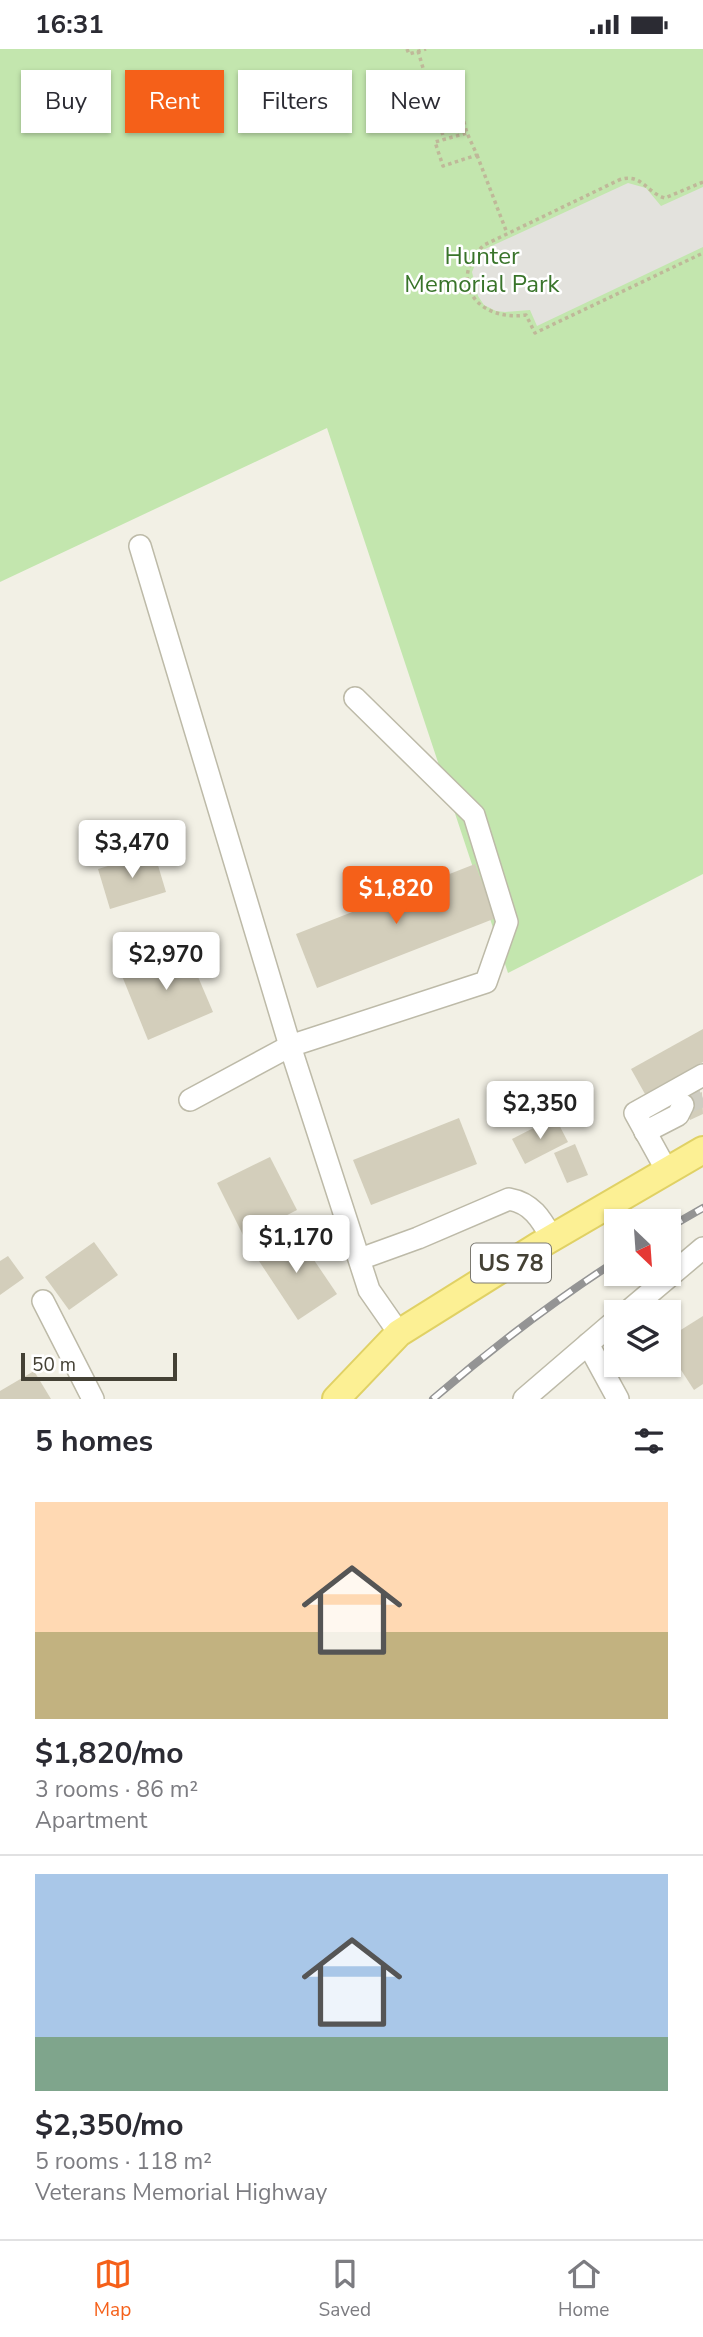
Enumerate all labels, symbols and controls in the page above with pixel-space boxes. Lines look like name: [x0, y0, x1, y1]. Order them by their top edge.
text: 16:31: [35, 7, 104, 42]
chip: Buy: [21, 70, 111, 133]
chip: Rent: [125, 70, 224, 133]
chip: Filters: [238, 70, 352, 133]
chip: New: [366, 70, 465, 133]
park label: Hunter Memorial Park: [404, 240, 561, 300]
pin: $3,470: [75, 821, 189, 880]
text: $3,470: [95, 827, 169, 858]
pin: $1,820: [339, 867, 453, 926]
text: $1,820: [359, 873, 433, 904]
pin: $2,970: [109, 933, 223, 992]
text: $2,970: [129, 939, 203, 970]
pin: $2,350: [483, 1081, 597, 1141]
text: $2,350: [503, 1088, 577, 1119]
north arrow: [604, 1209, 681, 1286]
map controls: [604, 1209, 681, 1377]
pin: $1,170: [239, 1215, 353, 1275]
text: $1,170: [259, 1222, 333, 1253]
road number: US 78: [471, 1243, 551, 1282]
button: layers: [604, 1300, 681, 1377]
scale bar: [21, 1350, 177, 1382]
text: 50 m: [32, 1352, 76, 1378]
text: 5 homes: [35, 1421, 153, 1462]
icon: filters: [630, 1422, 668, 1460]
icon: home: [289, 1547, 415, 1673]
text: $1,820/mo: [35, 1733, 184, 1774]
text: 3 rooms · 86 m²: [35, 1774, 198, 1805]
text: Apartment: [35, 1805, 147, 1836]
icon: home: [289, 1919, 415, 2045]
text: $2,350/mo: [35, 2105, 184, 2146]
text: 5 rooms · 118 m²: [35, 2146, 212, 2177]
text: Veterans Memorial Highway: [35, 2177, 327, 2208]
tab: Map: [94, 2255, 132, 2323]
tab: Saved: [319, 2255, 371, 2323]
tab: Home: [558, 2255, 609, 2323]

